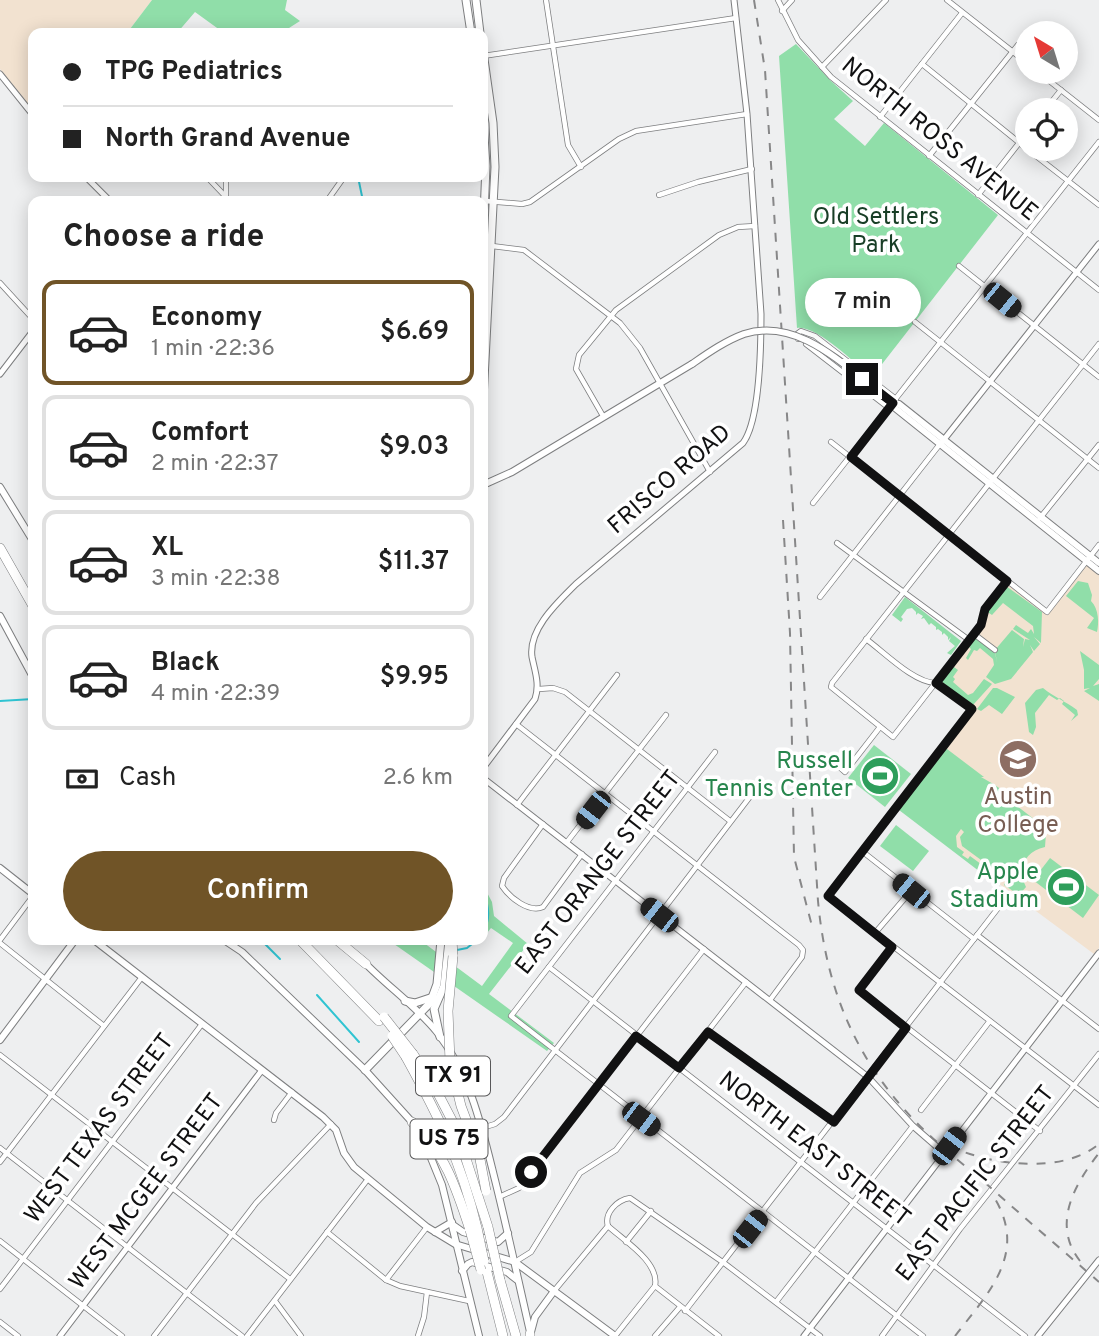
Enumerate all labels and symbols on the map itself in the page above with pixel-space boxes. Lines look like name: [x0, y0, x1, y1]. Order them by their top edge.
north arrow: [1015, 21, 1078, 84]
street label: NORTH ROSS AVENUE: [835, 51, 1043, 229]
park label: Old Settlers Park: [813, 203, 939, 261]
callout: 7 min: [804, 278, 920, 326]
car: [980, 279, 1025, 321]
route end: [846, 363, 878, 395]
street label: FRISCO ROAD: [602, 418, 738, 542]
school or university icon: Austin College: [997, 738, 1039, 780]
place label: Russell Tennis Center: [704, 747, 853, 805]
sports icon: Russell Tennis Center: [859, 755, 901, 797]
street label: EAST ORANGE STREET: [510, 765, 688, 981]
place label: Austin College: [977, 783, 1059, 841]
car: [572, 787, 615, 833]
place label: Apple Stadium: [949, 858, 1039, 916]
sports icon: Apple Stadium: [1045, 866, 1087, 908]
car: [889, 870, 934, 912]
car: [636, 894, 683, 936]
street label: WEST TEXAS STREET: [19, 1028, 181, 1230]
road number: TX 91: [416, 1056, 490, 1096]
street label: NORTH EAST STREET: [712, 1066, 916, 1234]
street label: EAST PACIFIC STREET: [890, 1080, 1062, 1288]
street label: WEST MCGEE STREET: [63, 1088, 231, 1296]
car: [618, 1098, 665, 1140]
road number: US 75: [410, 1120, 488, 1158]
car: [928, 1123, 971, 1169]
route start: [515, 1156, 547, 1188]
car: [729, 1206, 772, 1252]

